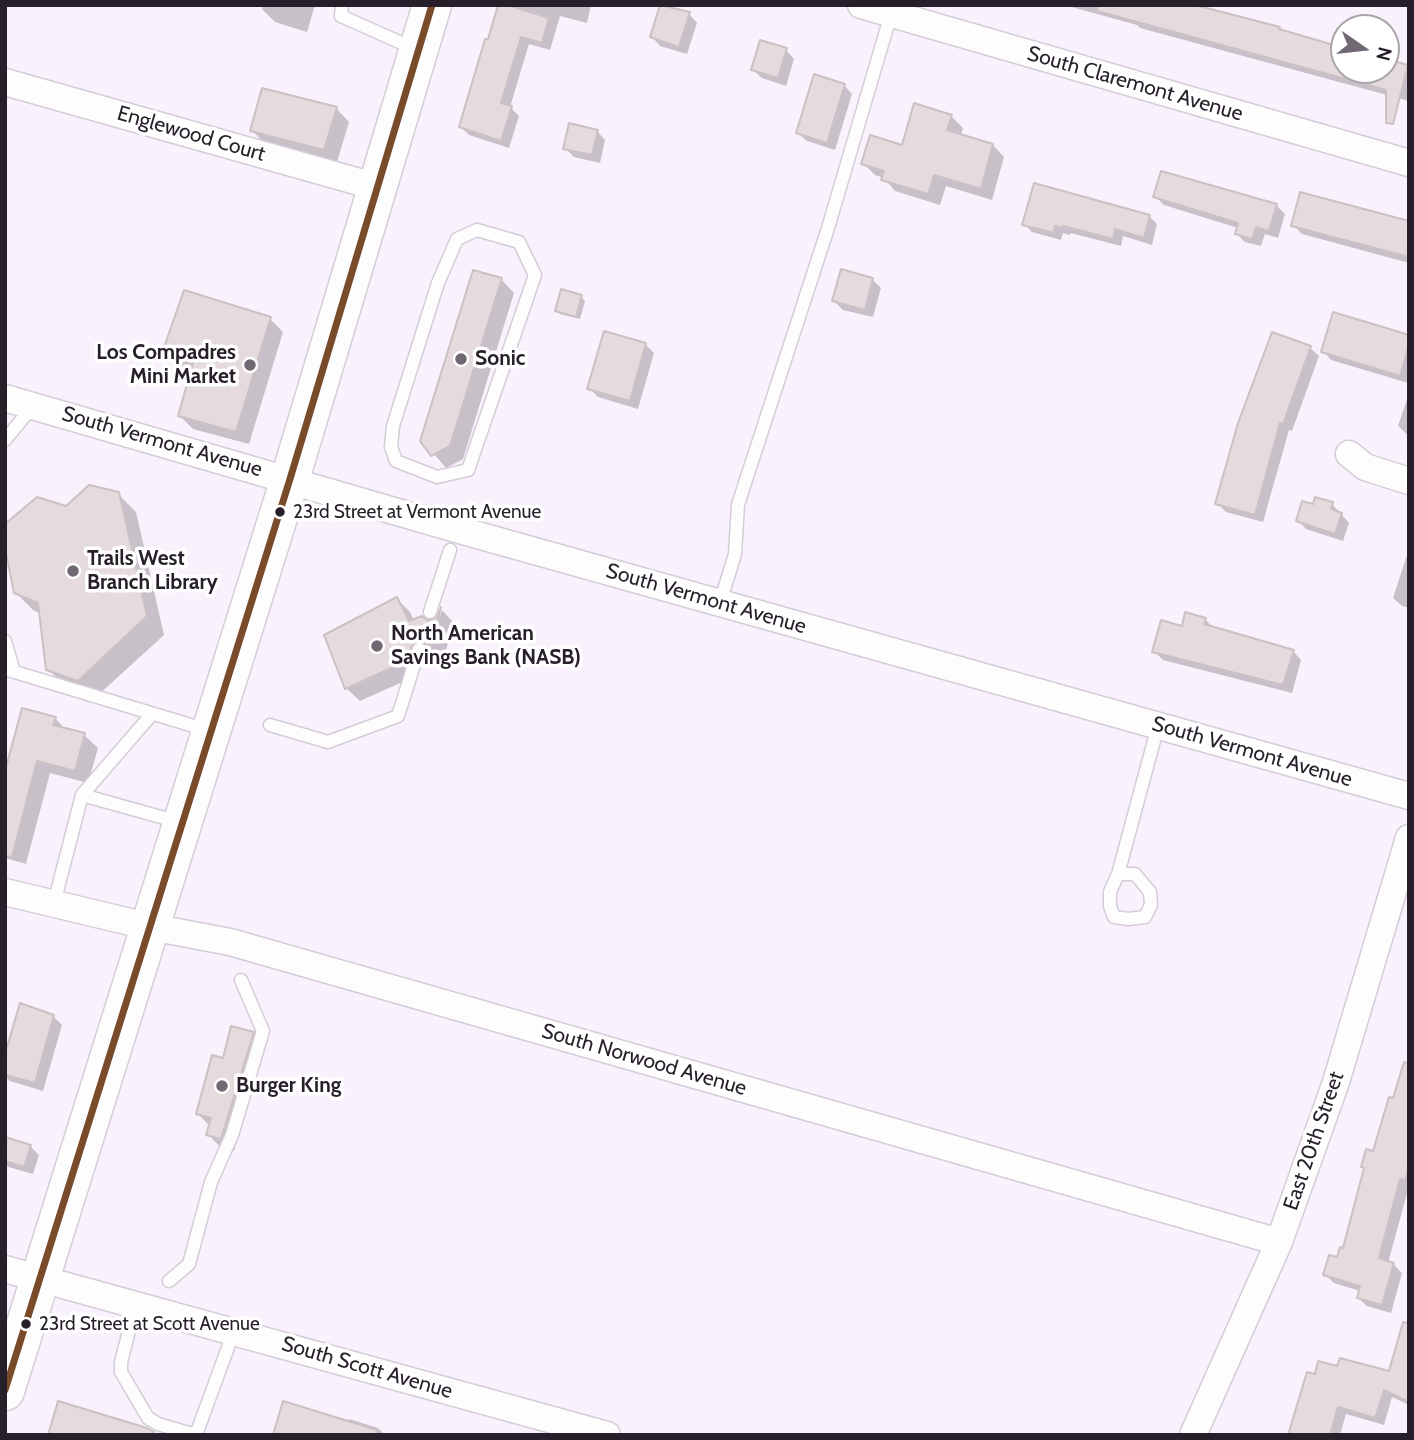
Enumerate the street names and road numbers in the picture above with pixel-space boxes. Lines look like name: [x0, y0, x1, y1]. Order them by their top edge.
street label: South Claremont Avenue: [1024, 41, 1246, 127]
street label: Englewood Court: [114, 101, 268, 167]
street label: South Vermont Avenue: [59, 401, 265, 483]
street label: South Vermont Avenue: [603, 558, 809, 640]
street label: South Vermont Avenue: [1149, 711, 1355, 793]
street label: South Norwood Avenue: [539, 1019, 749, 1101]
street label: East 20th Street: [1278, 1068, 1350, 1214]
street label: South Scott Avenue: [279, 1332, 455, 1404]

